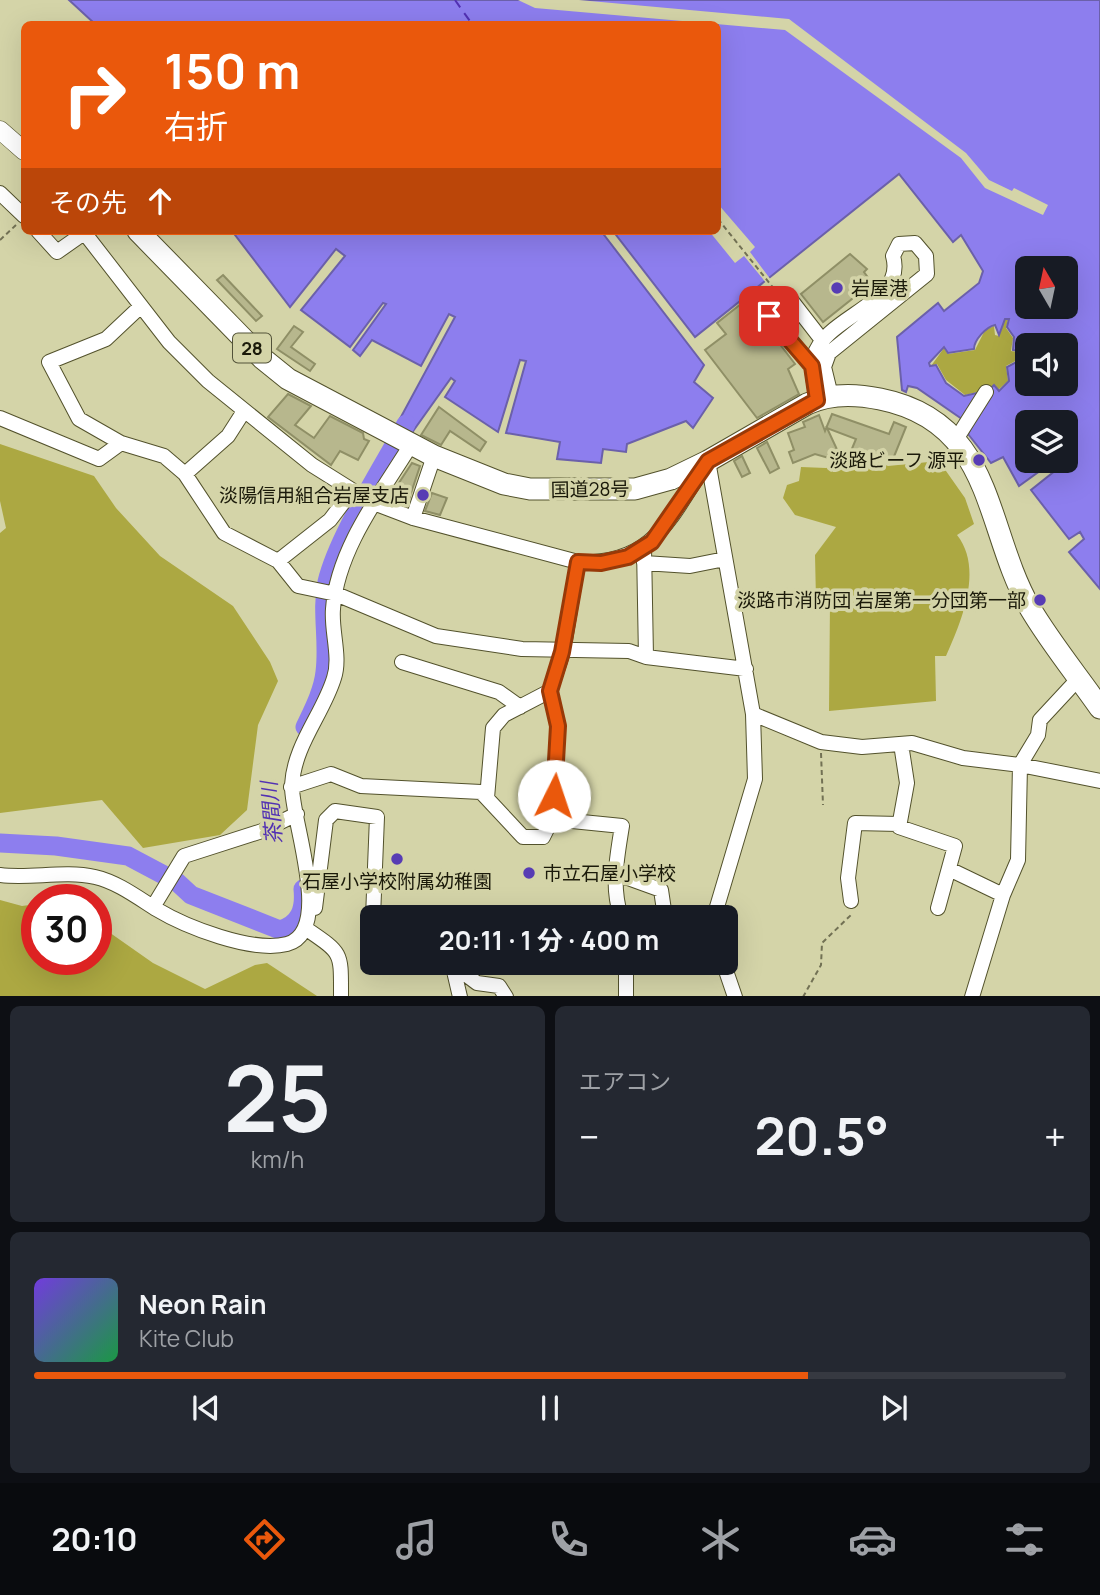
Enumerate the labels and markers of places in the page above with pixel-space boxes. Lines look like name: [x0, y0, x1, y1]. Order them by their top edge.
place label: 岩屋港: [851, 275, 908, 301]
marker: 岩屋港: [829, 280, 845, 296]
pin: [739, 286, 799, 346]
place label: 淡路ビーフ 源平: [829, 447, 965, 473]
marker: 淡路ビーフ 源平: [971, 452, 987, 468]
place label: 淡陽信用組合岩屋支店: [219, 482, 409, 508]
marker: 淡陽信用組合岩屋支店: [415, 487, 431, 503]
place label: 淡路市消防団 岩屋第一分団第一部: [737, 587, 1026, 613]
marker: 淡路市消防団 岩屋第一分団第一部: [1032, 592, 1048, 608]
marker: 石屋小学校附属幼稚園: [389, 851, 405, 867]
place label: 市立石屋小学校: [543, 860, 676, 886]
marker: 市立石屋小学校: [521, 865, 537, 881]
place label: 石屋小学校附属幼稚園: [302, 868, 492, 894]

